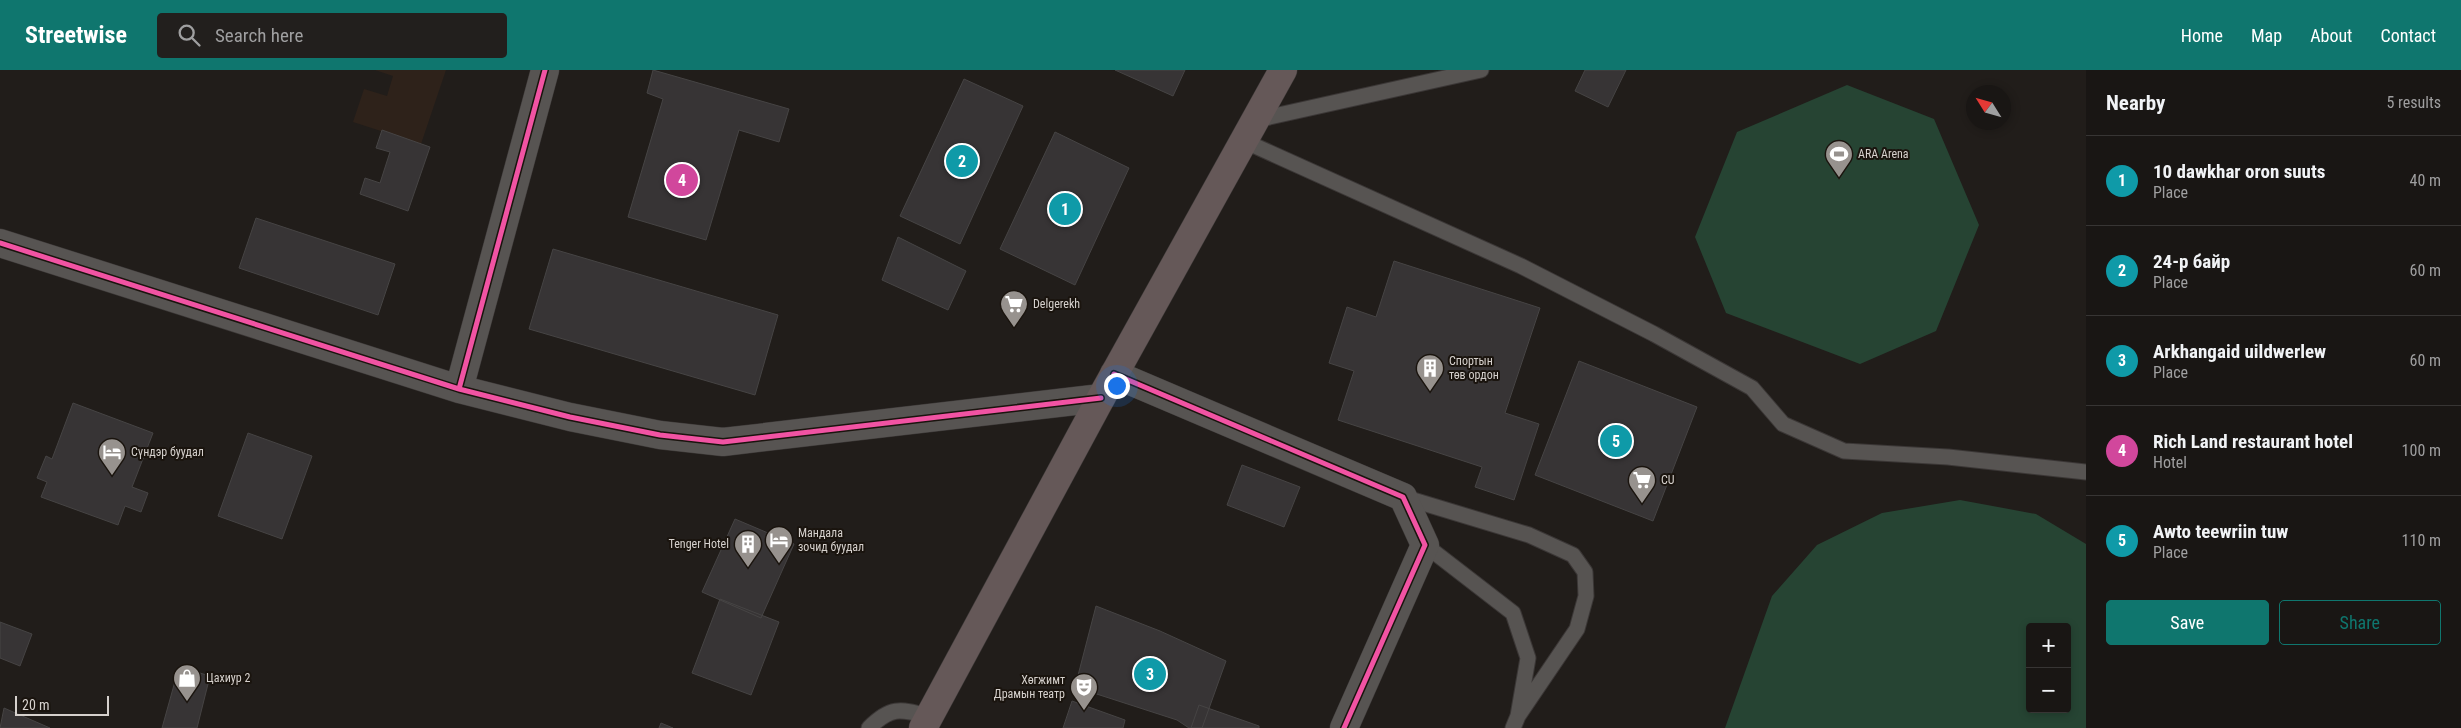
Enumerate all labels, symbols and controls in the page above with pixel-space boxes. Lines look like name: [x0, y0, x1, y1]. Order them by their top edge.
search box: [157, 13, 507, 58]
text: Streetwise: [25, 21, 127, 49]
icon: search: [175, 21, 203, 49]
text: Search here: [215, 24, 303, 47]
text: Home: [2181, 25, 2223, 46]
text: Map: [2251, 25, 2282, 46]
text: About: [2310, 25, 2352, 46]
text: Contact: [2380, 25, 2436, 46]
north arrow: [1966, 85, 2011, 130]
text: Nearby: [2106, 91, 2165, 115]
text: 5 results: [2386, 93, 2441, 112]
sports icon: ARA Arena: [1824, 139, 1854, 178]
pin: 2: [946, 142, 978, 180]
place label: ARA Arena: [1858, 147, 1909, 161]
text: 10 dawkhar oron suuts: [2153, 160, 2325, 183]
pin: 4: [666, 161, 698, 199]
text: 1: [2118, 171, 2126, 190]
text: 40 m: [2409, 171, 2441, 190]
text: Place: [2153, 183, 2188, 202]
pin: 1: [1049, 190, 1081, 228]
text: 24-р байр: [2153, 250, 2230, 273]
text: 2: [2118, 261, 2126, 280]
text: 60 m: [2409, 261, 2441, 280]
text: Place: [2153, 273, 2188, 292]
supermarket icon: Delgerekh: [999, 289, 1029, 328]
place label: Delgerekh: [1033, 297, 1080, 311]
text: Arkhangaid uildwerlew: [2153, 340, 2326, 363]
text: 3: [2118, 351, 2126, 370]
text: 60 m: [2409, 351, 2441, 370]
building icon: Спортын төв ордон: [1415, 353, 1445, 392]
place label: Спортын төв ордон: [1449, 354, 1499, 382]
text: Place: [2153, 363, 2188, 382]
your location: [1104, 373, 1130, 399]
pin: 5: [1600, 422, 1632, 460]
text: Rich Land restaurant hotel: [2153, 430, 2353, 453]
hotel icon: Сүндэр буудал: [97, 437, 127, 476]
text: 4: [2118, 441, 2126, 460]
text: 100 m: [2402, 441, 2441, 460]
place label: Сүндэр буудал: [131, 445, 204, 459]
text: Hotel: [2153, 453, 2187, 472]
supermarket icon: CU: [1627, 465, 1657, 504]
place label: CU: [1661, 473, 1675, 487]
text: Awto teewriin tuw: [2153, 520, 2288, 543]
hotel icon: Мандала зочид буудал: [764, 525, 794, 564]
place label: Мандала зочид буудал: [798, 526, 864, 554]
building icon: Tenger Hotel: [733, 529, 763, 568]
text: 5: [2118, 531, 2126, 550]
text: 110 m: [2402, 531, 2441, 550]
place label: Tenger Hotel: [669, 537, 729, 551]
text: Place: [2153, 543, 2188, 562]
button: Save: [2106, 600, 2269, 645]
button: Share: [2279, 600, 2441, 645]
map controls: [2026, 623, 2071, 713]
button: +: [2026, 623, 2071, 668]
pin: 3: [1134, 655, 1166, 693]
shop icon: Цахиур 2: [172, 663, 202, 702]
button: −: [2026, 668, 2071, 713]
place label: Цахиур 2: [206, 671, 250, 685]
theatre icon: Хөгжимт Драмын театр: [1069, 672, 1099, 711]
place label: Хөгжимт Драмын театр: [994, 673, 1065, 701]
scale bar: [15, 693, 109, 716]
text: 20 m: [22, 697, 50, 713]

